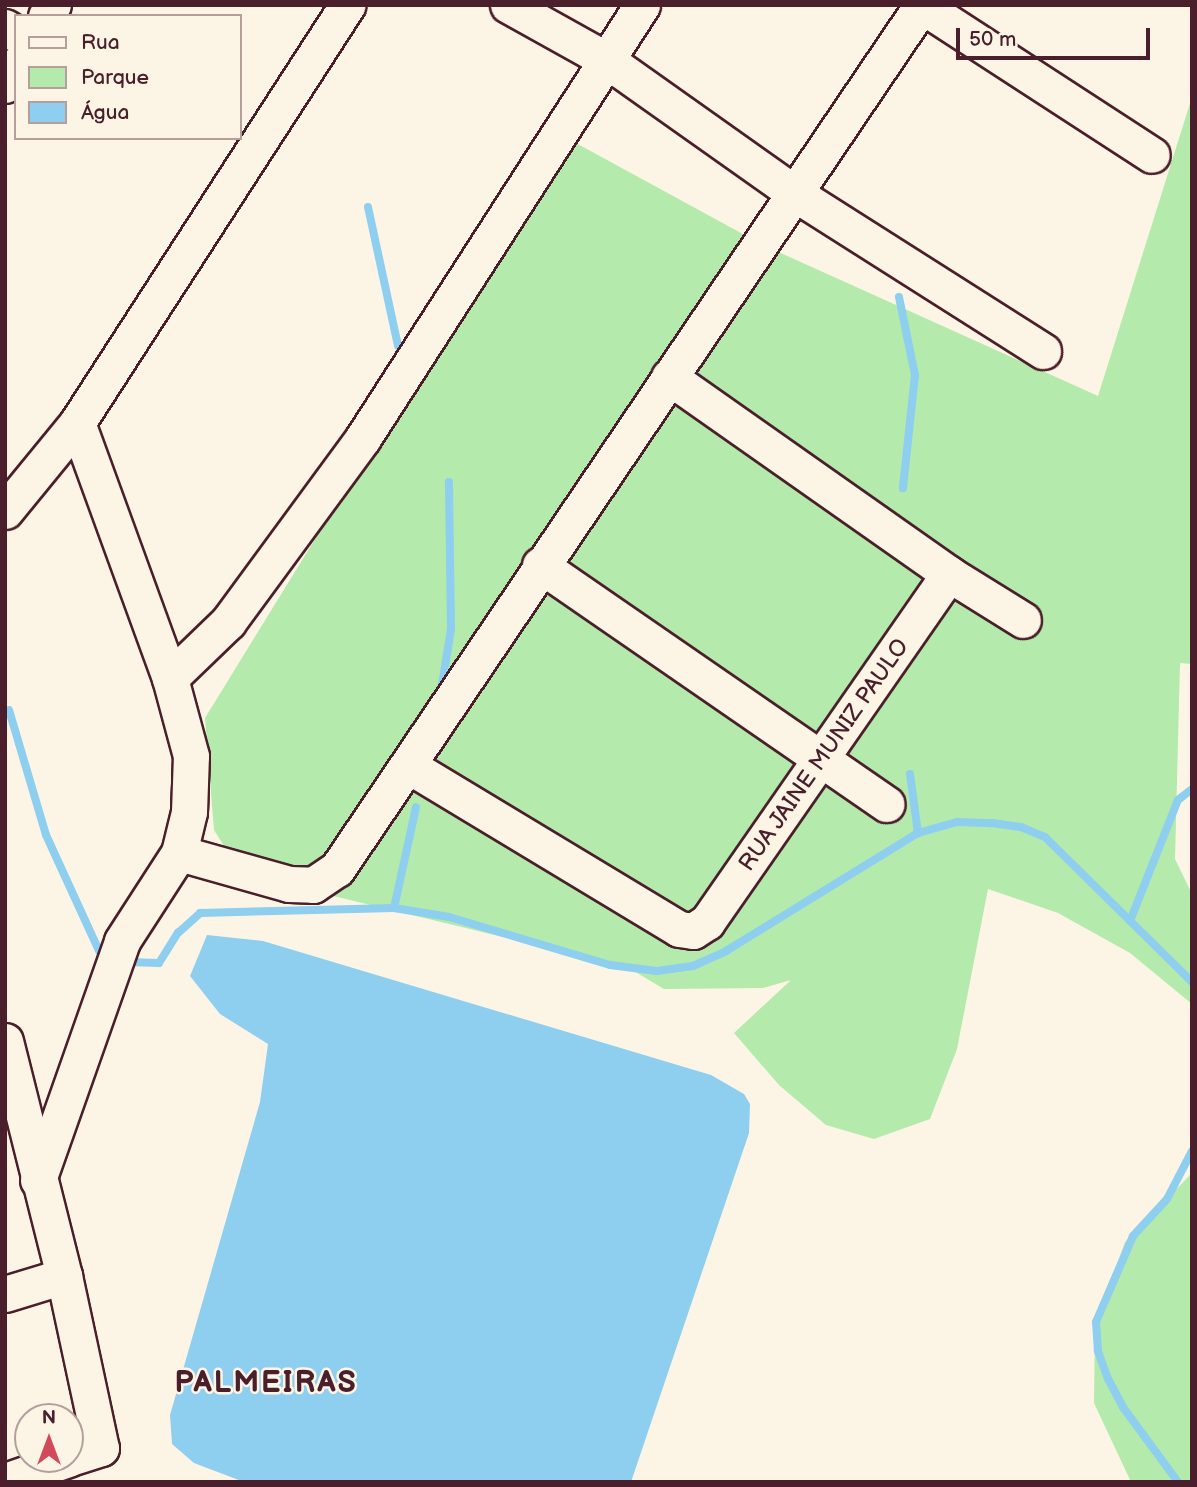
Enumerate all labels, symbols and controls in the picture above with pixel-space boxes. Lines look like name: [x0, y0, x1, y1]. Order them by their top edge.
legend: [14, 14, 242, 140]
scale bar: [959, 14, 1153, 58]
text: 50 m: [969, 27, 1016, 52]
text: Rua: [81, 30, 120, 55]
text: Parque: [81, 65, 149, 90]
text: Água: [81, 100, 129, 125]
street label: RUA JAINE MUNIZ PAULO: [733, 633, 915, 877]
district label: PALMEIRAS: [176, 1365, 356, 1401]
north arrow: [14, 1403, 84, 1473]
text: N: [42, 1407, 56, 1430]

